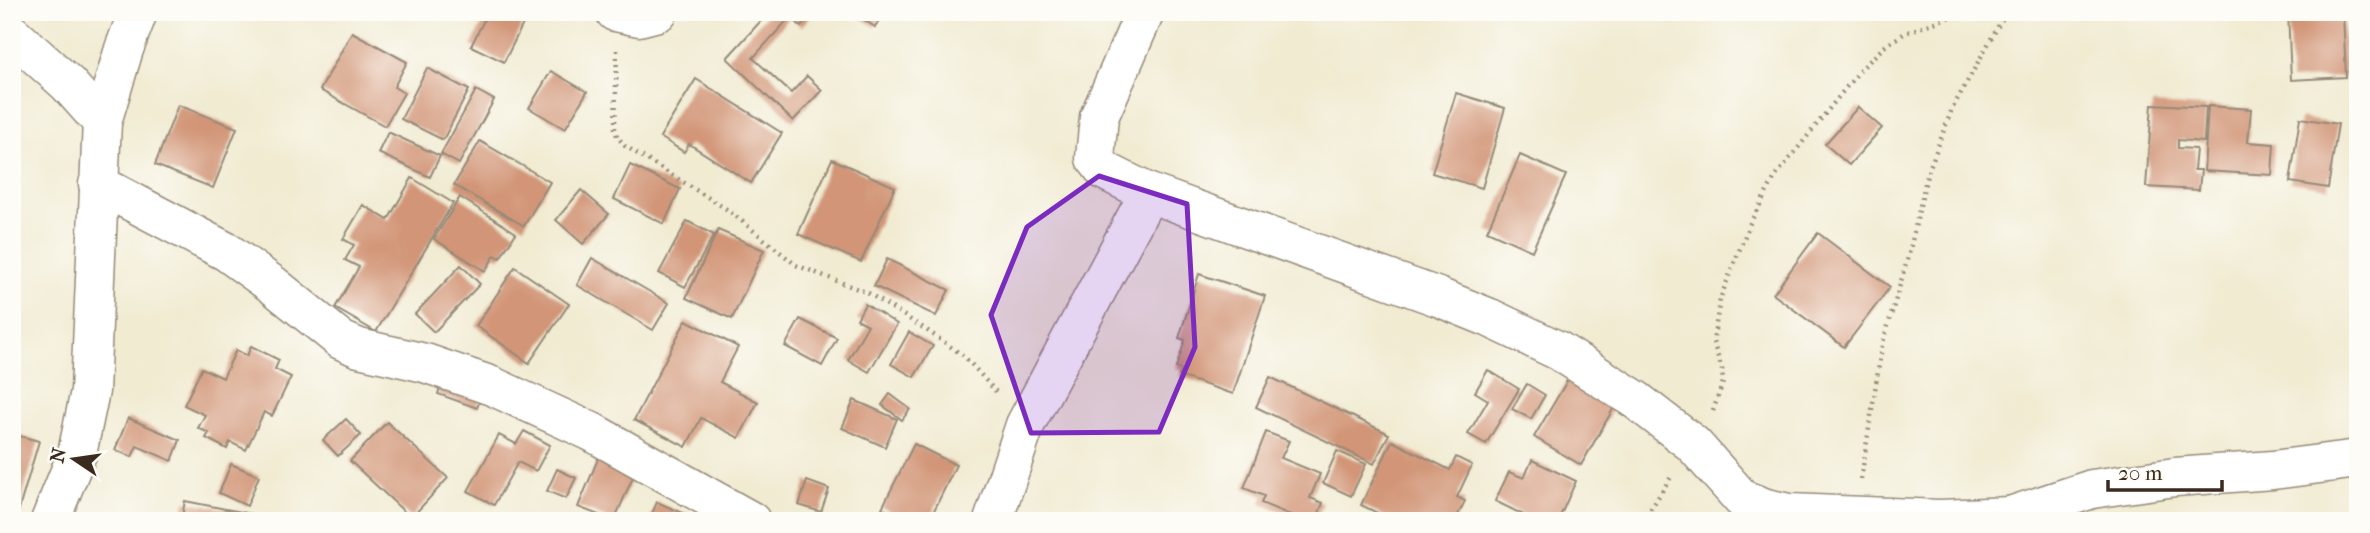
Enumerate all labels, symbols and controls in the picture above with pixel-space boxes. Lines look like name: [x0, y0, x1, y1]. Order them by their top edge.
north arrow: [38, 424, 108, 494]
text: N: [46, 445, 71, 465]
scale bar: [2108, 449, 2221, 493]
text: 20 m: [2118, 461, 2163, 485]

